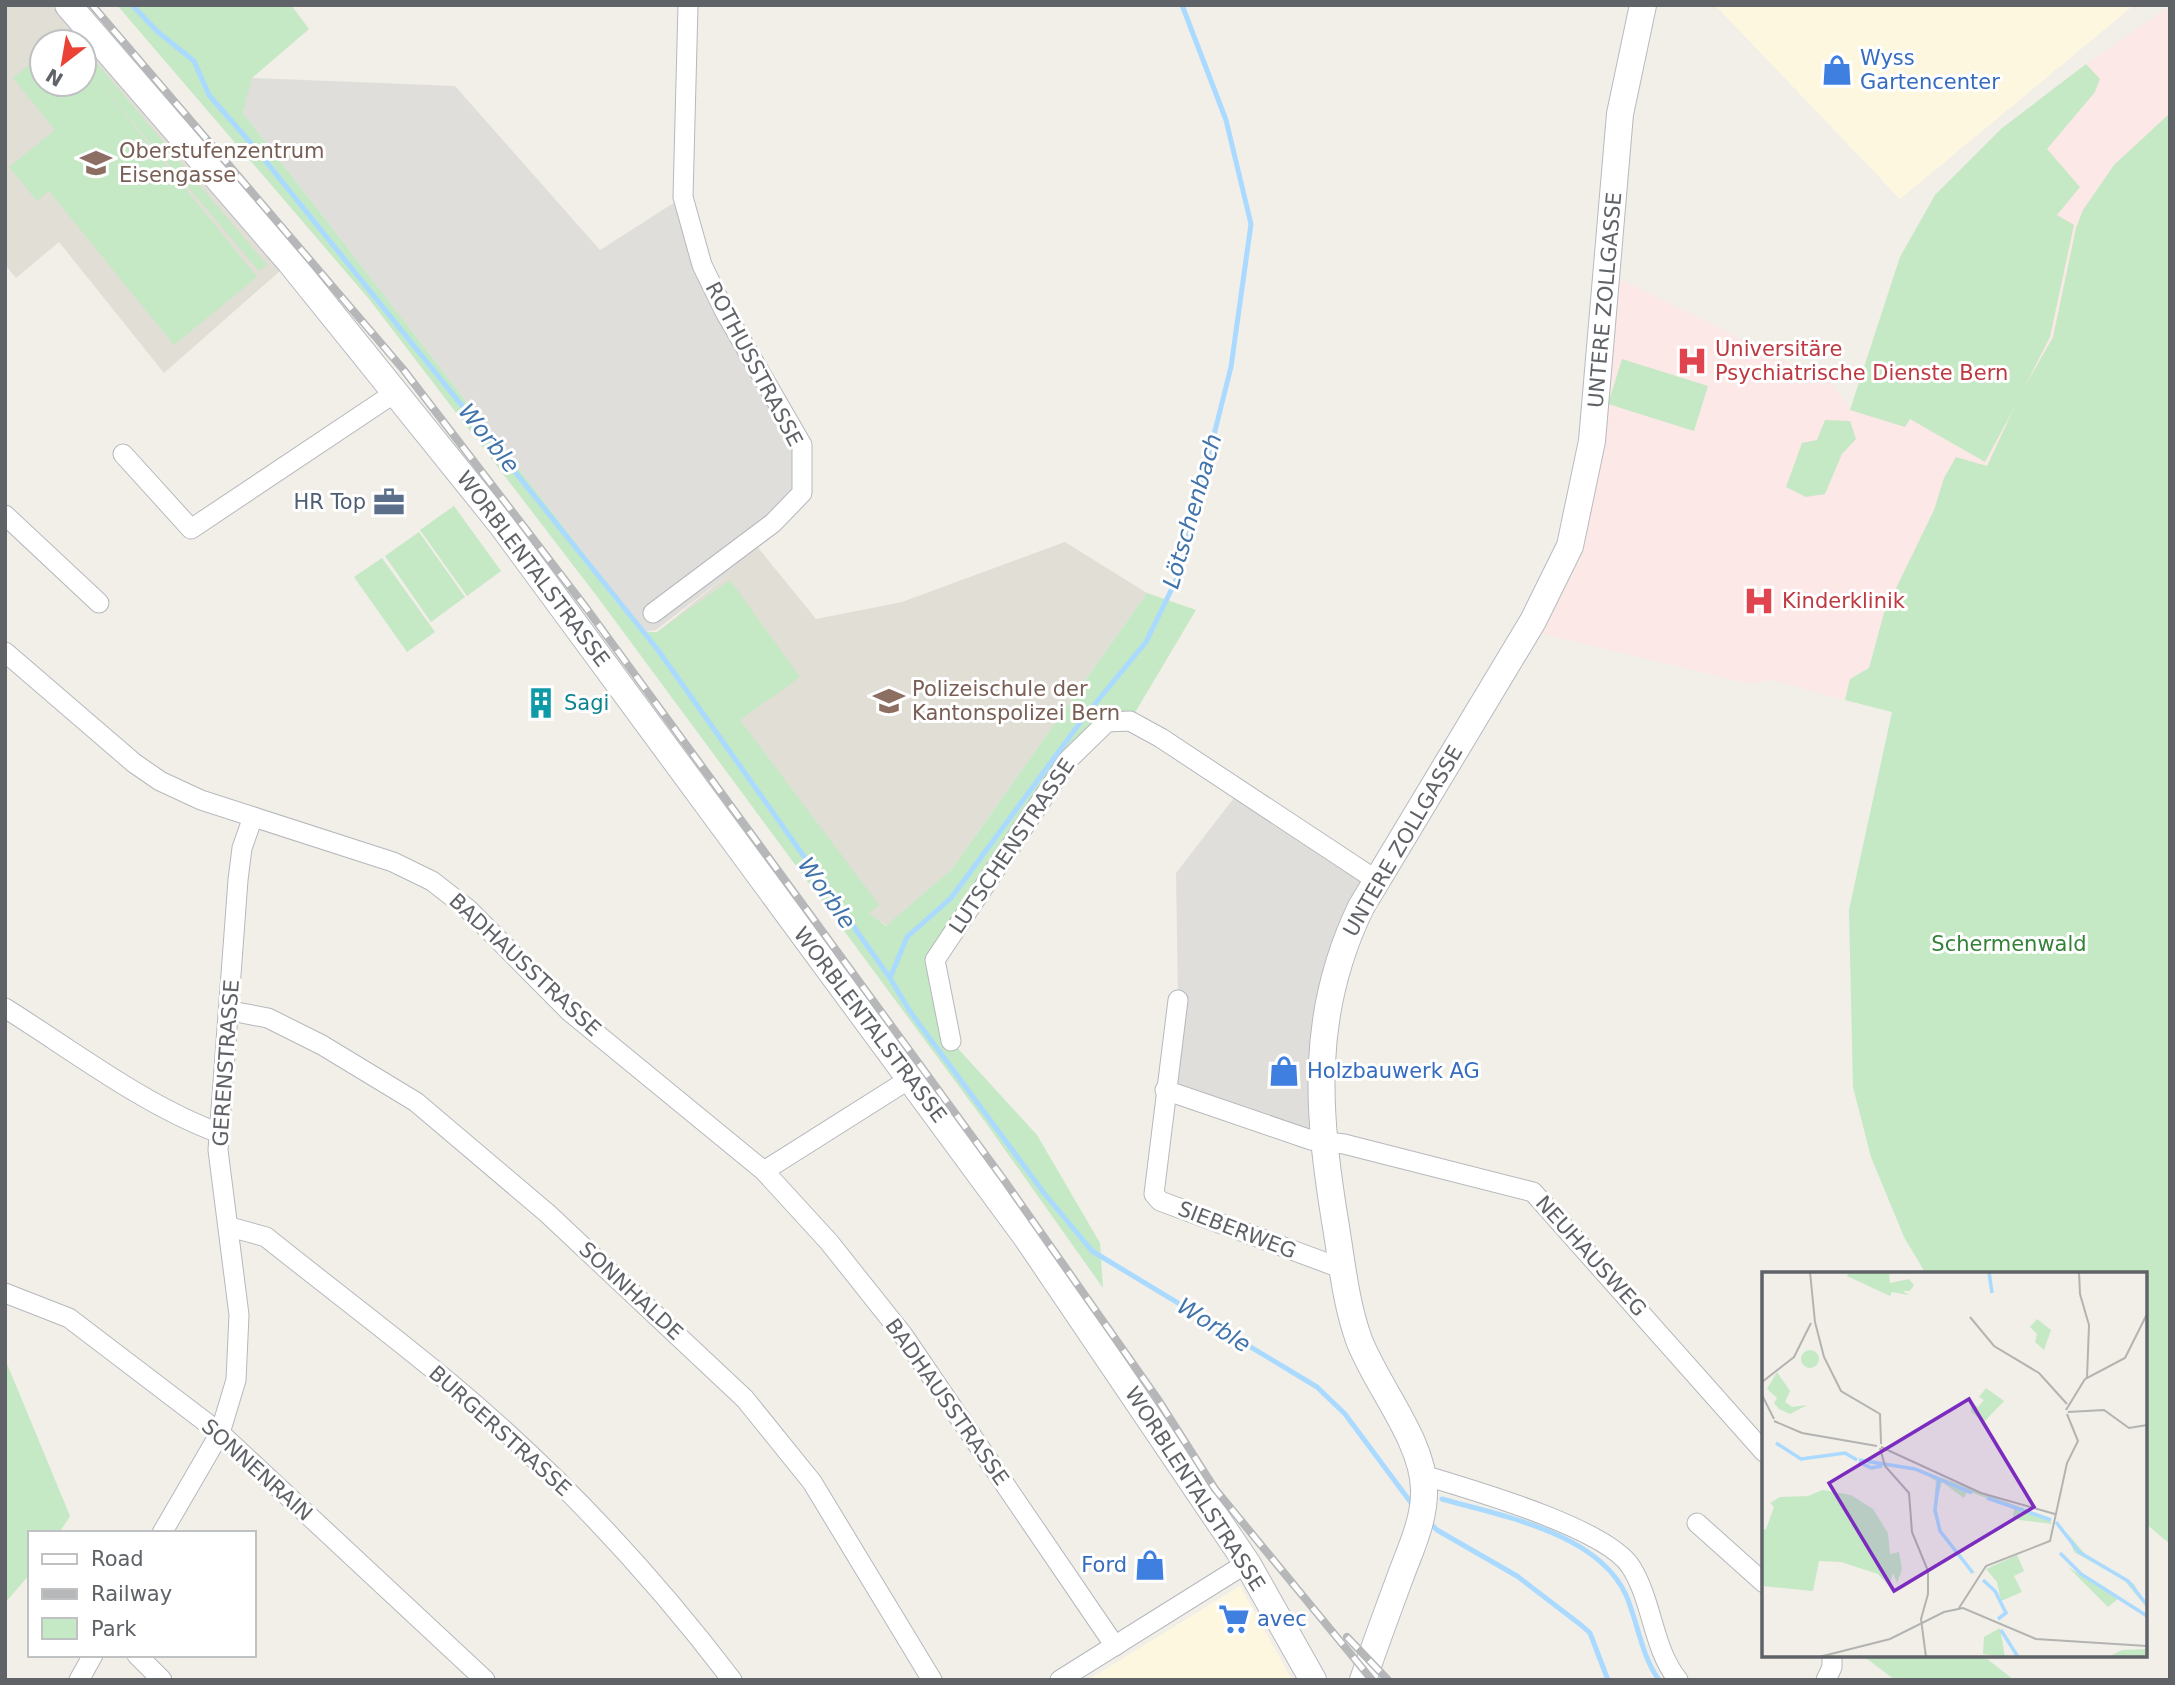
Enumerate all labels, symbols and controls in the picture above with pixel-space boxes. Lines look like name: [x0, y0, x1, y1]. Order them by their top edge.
north arrow: [28, 28, 98, 98]
place label: Wyss Gartencenter: [1860, 46, 2000, 94]
shop icon: Wyss Gartencenter: [1820, 53, 1854, 87]
text: N: [42, 64, 67, 91]
place label: Oberstufenzentrum Eisengasse: [119, 139, 324, 187]
school or university icon: Oberstufenzentrum Eisengasse: [79, 146, 113, 180]
street label: UNTERE ZOLLGASSE: [1584, 191, 1626, 409]
street label: ROTHUSSTRASSE: [701, 278, 807, 450]
place label: Universitäre Psychiatrische Dienste Bern: [1715, 337, 2008, 385]
hospital icon: Universitäre Psychiatrische Dienste Bern: [1675, 344, 1709, 378]
water label: Worble: [453, 398, 525, 478]
water label: Lötschenbach: [1157, 431, 1227, 591]
street label: WORBLENTALSTRASSE: [452, 467, 614, 671]
office icon: HR Top: [372, 485, 406, 519]
place label: HR Top: [294, 490, 366, 514]
hospital icon: Kinderklinik: [1742, 584, 1776, 618]
place label: Kinderklinik: [1782, 589, 1906, 613]
place label: Polizeischule der Kantonspolizei Bern: [912, 677, 1120, 725]
school or university icon: Polizeischule der Kantonspolizei Bern: [872, 684, 906, 718]
building icon: Sagi: [524, 686, 558, 720]
place label: Sagi: [564, 691, 609, 715]
street label: UNTERE ZOLLGASSE: [1338, 741, 1468, 941]
street label: LUTSCHENSTRASSE: [945, 754, 1079, 938]
water label: Worble: [793, 852, 861, 934]
street label: BADHAUSSTRASSE: [444, 889, 606, 1041]
street label: WORBLENTALSTRASSE: [789, 923, 951, 1127]
park label: Schermenwald: [1931, 932, 2087, 956]
street label: GERENSTRASSE: [208, 979, 244, 1147]
shop icon: Holzbauwerk AG: [1267, 1054, 1301, 1088]
place label: Holzbauwerk AG: [1307, 1059, 1480, 1083]
street label: NEUHAUSWEG: [1531, 1191, 1651, 1321]
street label: SIEBERWEG: [1175, 1196, 1299, 1264]
street label: SONNHALDE: [574, 1237, 688, 1345]
inset map: [1762, 1272, 2147, 1657]
water label: Worble: [1173, 1292, 1255, 1358]
street label: BADHAUSSTRASSE: [880, 1314, 1014, 1490]
street label: BURGERSTRASSE: [424, 1361, 576, 1501]
street label: WORBLENTALSTRASSE: [1120, 1382, 1270, 1596]
street label: SONNENRAIN: [197, 1414, 317, 1526]
legend: [28, 1531, 256, 1657]
text: Road: [91, 1547, 144, 1571]
shop icon: Ford: [1133, 1548, 1167, 1582]
place label: Ford: [1081, 1553, 1127, 1577]
text: Railway: [91, 1582, 172, 1606]
supermarket icon: avec: [1217, 1602, 1251, 1636]
place label: avec: [1257, 1607, 1307, 1631]
text: Park: [91, 1617, 137, 1641]

